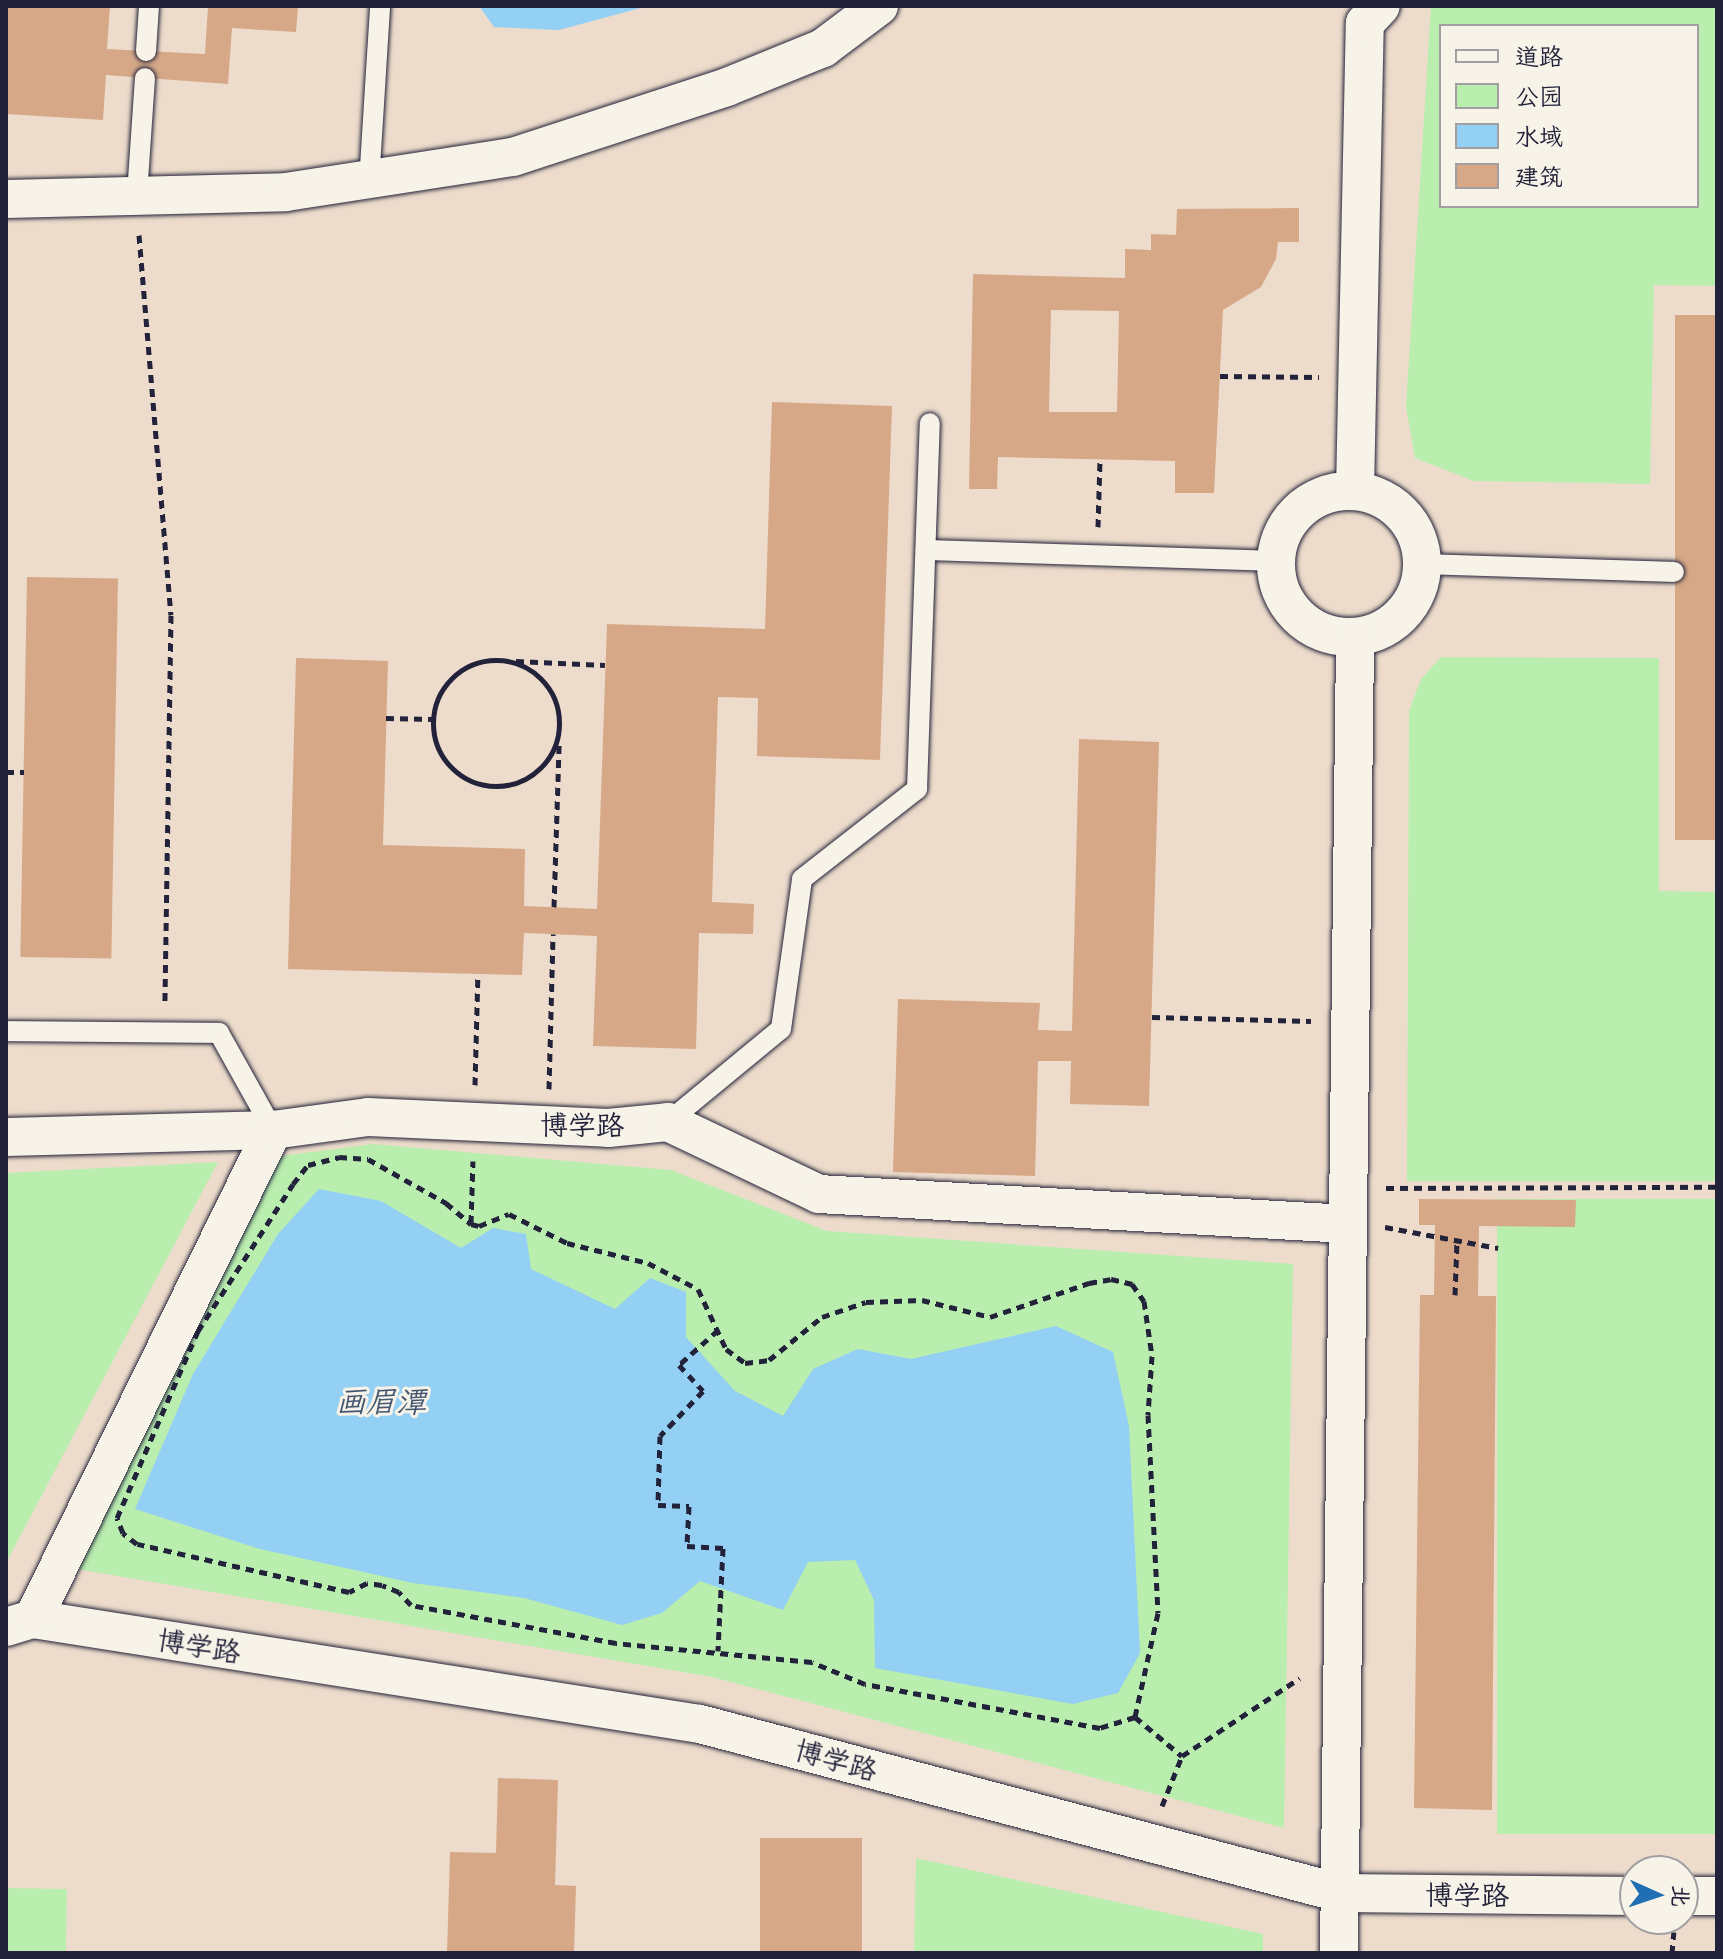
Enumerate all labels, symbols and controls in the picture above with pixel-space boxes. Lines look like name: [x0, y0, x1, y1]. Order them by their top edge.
legend: [1439, 24, 1699, 208]
text: 道路: [1515, 41, 1563, 71]
text: 公园: [1515, 81, 1563, 111]
text: 水域: [1515, 121, 1563, 151]
text: 建筑: [1515, 161, 1563, 191]
street label: 博学路: [540, 1108, 624, 1142]
water label: 画眉潭: [336, 1383, 426, 1419]
street label: 博学路: [155, 1623, 243, 1669]
street label: 博学路: [791, 1733, 881, 1787]
north arrow: [1619, 1855, 1699, 1935]
street label: 博学路: [1425, 1878, 1509, 1912]
text: 北: [1666, 1884, 1696, 1908]

